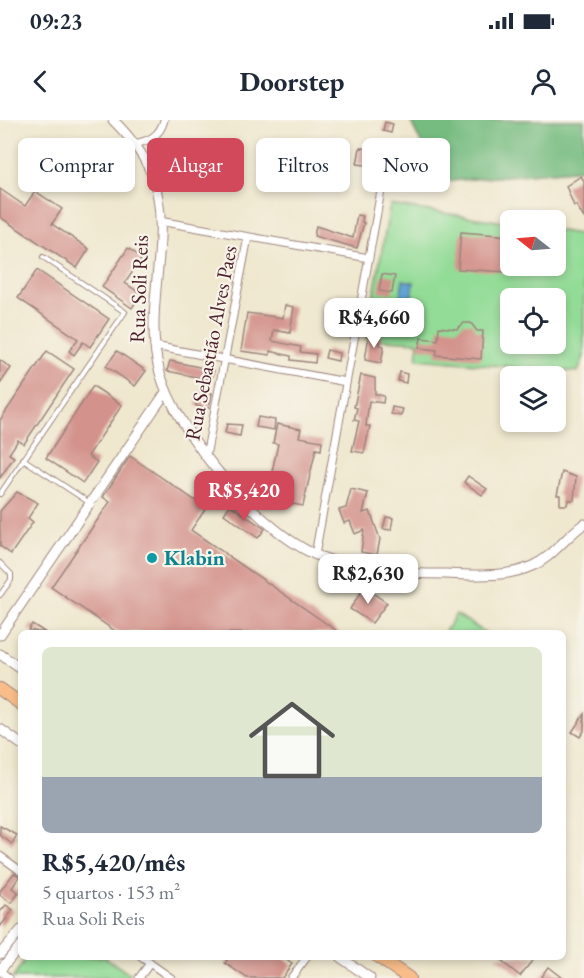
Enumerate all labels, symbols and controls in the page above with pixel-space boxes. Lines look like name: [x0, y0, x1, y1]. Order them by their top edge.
text: 09:23: [30, 7, 83, 36]
text: Doorstep: [239, 64, 345, 99]
icon: back: [24, 65, 57, 98]
icon: person: [527, 65, 560, 98]
chip: Comprar: [18, 138, 135, 192]
chip: Alugar: [147, 138, 244, 192]
chip: Filtros: [256, 138, 350, 192]
chip: Novo: [362, 138, 450, 192]
north arrow: [500, 210, 566, 276]
map controls: [500, 210, 566, 432]
street label: Rua Soli Reis: [123, 234, 154, 343]
street label: Rua Sebastião Alves Paes: [178, 243, 243, 443]
button: locate: [500, 288, 566, 354]
pin: R$4,660: [319, 298, 429, 349]
text: R$4,660: [338, 304, 410, 330]
button: layers: [500, 366, 566, 432]
pin: R$5,420: [189, 471, 299, 522]
text: R$5,420: [208, 477, 280, 503]
place label: Klabin: [164, 544, 225, 571]
marker: Klabin: [145, 551, 159, 565]
pin: R$2,630: [313, 554, 423, 605]
text: R$2,630: [332, 560, 404, 586]
icon: home: [238, 686, 346, 794]
text: R$5,420/mês: [42, 845, 185, 879]
text: 5 quartos · 153 m²: [42, 879, 180, 905]
text: Rua Soli Reis: [42, 905, 145, 931]

